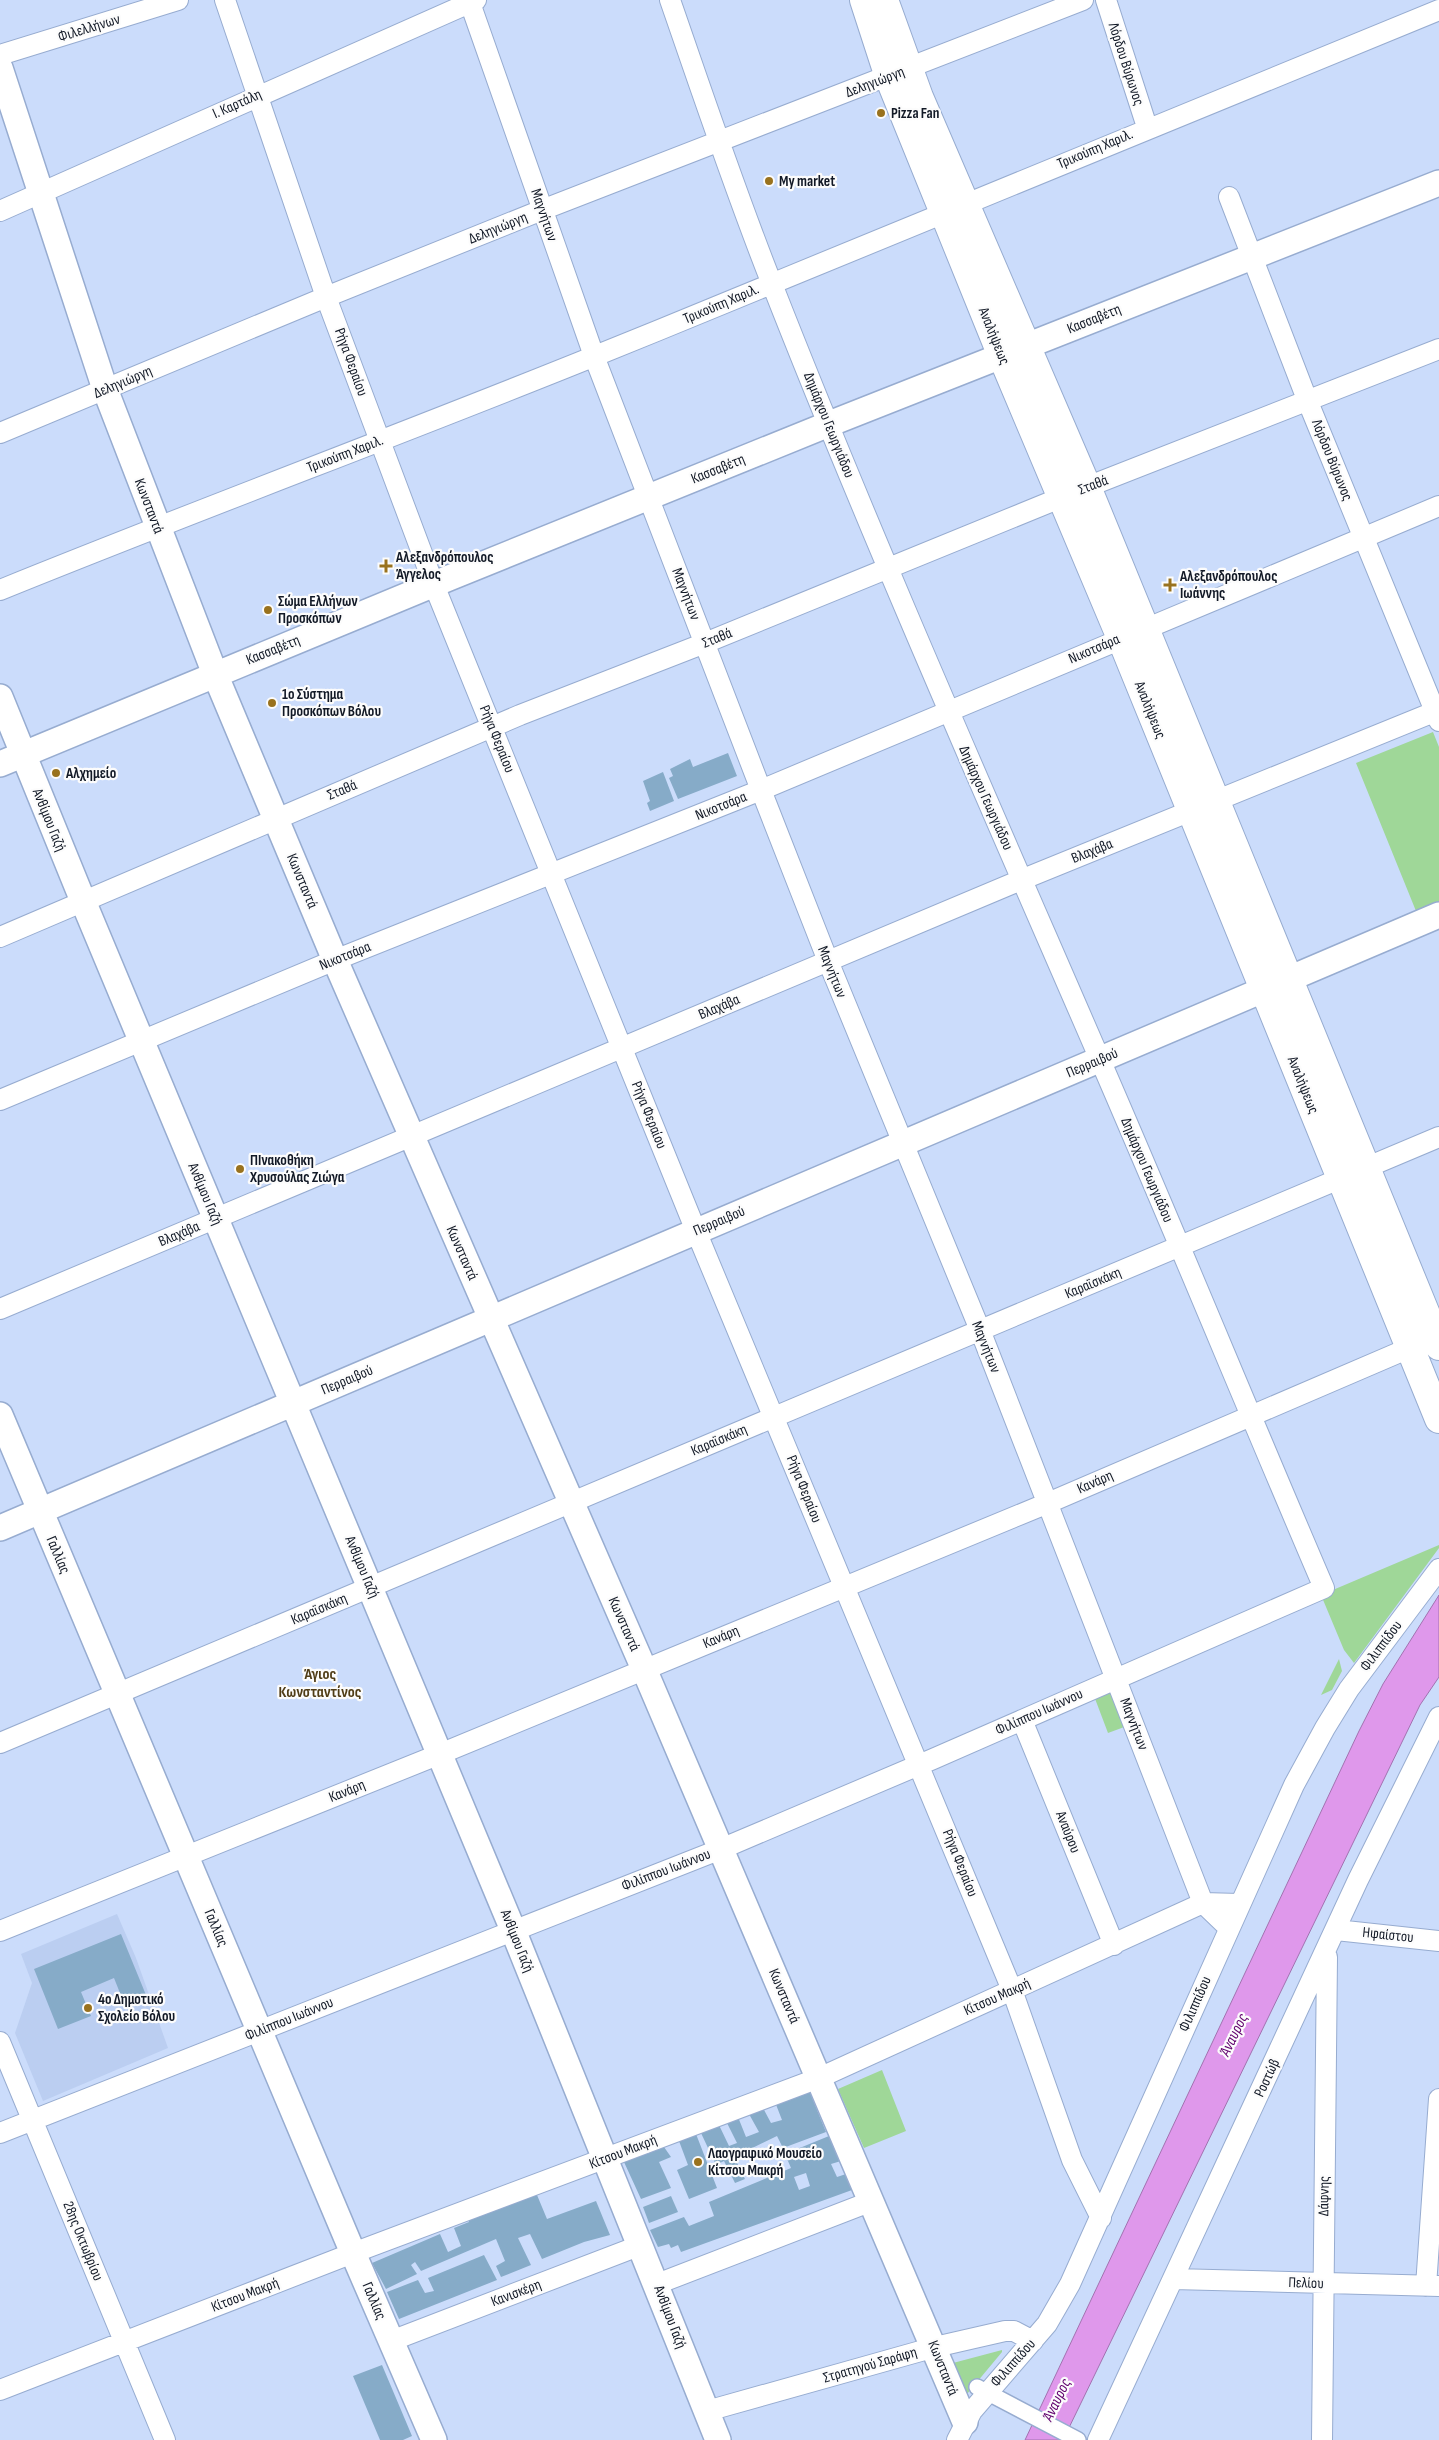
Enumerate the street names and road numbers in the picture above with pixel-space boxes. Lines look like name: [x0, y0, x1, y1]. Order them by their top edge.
street label: Φιλελλήνων: [56, 10, 122, 46]
street label: Λόρδου Βύρωνος: [1103, 19, 1148, 108]
street label: Δεληγιώργη: [843, 62, 907, 102]
street label: Ι. Καρτάλη: [210, 85, 264, 123]
street label: Τρικούπη Χαριλ.: [1054, 124, 1136, 173]
street label: Μαγνήτων: [526, 186, 562, 244]
street label: Δεληγιώργη: [466, 208, 530, 248]
street label: Τρικούπη Χαριλ.: [680, 279, 762, 328]
street label: Κασσαβέτη: [1064, 300, 1124, 338]
street label: Αναλήψεως: [974, 304, 1014, 368]
street label: Ρήγα Φεραίου: [330, 325, 372, 399]
street label: Δεληγιώργη: [91, 361, 155, 403]
street label: Δημάρχου Γεωργιάδου: [799, 369, 859, 481]
street label: Λόρδου Βύρωνος: [1307, 416, 1357, 504]
street label: Τρικούπη Χαριλ.: [304, 431, 386, 477]
street label: Κασσαβέτη: [688, 450, 748, 488]
street label: Σταθά: [1075, 470, 1111, 499]
street label: Κωνσταντά: [130, 476, 168, 537]
street label: Μαγνήτων: [667, 565, 705, 623]
street label: Σταθά: [699, 623, 735, 653]
street label: Νικοτσάρα: [1065, 629, 1123, 668]
street label: Κασσαβέτη: [243, 631, 303, 669]
street label: Αναλήψεως: [1130, 678, 1170, 742]
street label: Ρήγα Φεραίου: [475, 703, 519, 775]
street label: Δημάρχου Γεωργιάδου: [955, 743, 1017, 853]
street label: Σταθά: [324, 775, 360, 805]
street label: Ανθίμου Γαζή: [27, 785, 70, 854]
street label: Νικοτσάρα: [692, 787, 750, 825]
street label: Βλαχάβα: [1068, 834, 1116, 868]
street label: Κωνσταντά: [282, 851, 322, 912]
street label: Νικοτσάρα: [316, 937, 374, 975]
street label: Μαγνήτων: [813, 943, 851, 1001]
street label: Βλαχάβα: [695, 990, 743, 1024]
street label: Περραιβού: [1063, 1044, 1121, 1082]
street label: Αναλήψεως: [1283, 1053, 1323, 1117]
street label: Ρήγα Φεραίου: [627, 1079, 671, 1151]
street label: Δημάρχου Γεωργιάδου: [1116, 1115, 1178, 1225]
street label: Ανθίμου Γαζή: [183, 1159, 227, 1228]
street label: Περραιβού: [690, 1202, 748, 1240]
street label: Βλαχάβα: [155, 1217, 203, 1251]
street label: Κωνσταντά: [442, 1223, 483, 1284]
street label: Καραϊσκάκη: [1062, 1263, 1124, 1303]
street label: Μαγνήτων: [967, 1318, 1005, 1376]
street label: Περραιβού: [318, 1361, 376, 1399]
street label: Καραϊσκάκη: [688, 1420, 750, 1460]
street label: Ρήγα Φεραίου: [782, 1453, 826, 1525]
street label: Κανάρη: [1074, 1466, 1116, 1498]
street label: Ανθίμου Γαζή: [340, 1532, 384, 1601]
street label: Γαλλίας: [42, 1533, 74, 1577]
street label: Καραϊσκάκη: [288, 1589, 350, 1629]
street label: Κωνσταντά: [604, 1594, 645, 1655]
street label: Φιλιππίδου: [1356, 1617, 1406, 1675]
street label: Κανάρη: [700, 1621, 742, 1653]
street label: Φιλίππου Ιωάννου: [992, 1684, 1086, 1740]
street label: Μαγνήτων: [1115, 1695, 1153, 1753]
street label: Κανάρη: [326, 1775, 368, 1807]
street label: Αναύρου: [1051, 1807, 1085, 1856]
street label: Ρήγα Φεραίου: [938, 1827, 982, 1899]
street label: Φιλίππου Ιωάννου: [619, 1844, 713, 1896]
street label: Γαλλίας: [200, 1906, 232, 1950]
street label: Ανθίμου Γαζή: [495, 1906, 538, 1975]
street label: Ηφαίστου: [1362, 1923, 1414, 1947]
street label: Κωνσταντά: [764, 1966, 804, 2027]
street label: Φιλιππίδου: [1174, 1973, 1216, 2035]
street label: Κίτσου Μακρή: [961, 1974, 1033, 2020]
street label: Φιλίππου Ιωάννου: [242, 1993, 336, 2045]
street label: Ροστώβ: [1250, 2056, 1284, 2100]
street label: Κίτσου Μακρή: [586, 2130, 660, 2174]
street label: Δάφνης: [1314, 2176, 1334, 2216]
street label: 28ης Οκτωβρίου: [58, 2198, 108, 2284]
street label: Κίτσου Μακρή: [208, 2273, 282, 2317]
street label: Πελίου: [1288, 2273, 1324, 2293]
street label: Κανισκέρη: [488, 2275, 544, 2311]
street label: Γαλλίας: [358, 2279, 390, 2323]
street label: Ανθίμου Γαζή: [649, 2282, 691, 2351]
street label: Φιλιππίδου: [986, 2335, 1040, 2391]
street label: Κωνσταντά: [923, 2338, 963, 2399]
street label: Στρατηγού Σαράφη: [821, 2343, 919, 2387]

